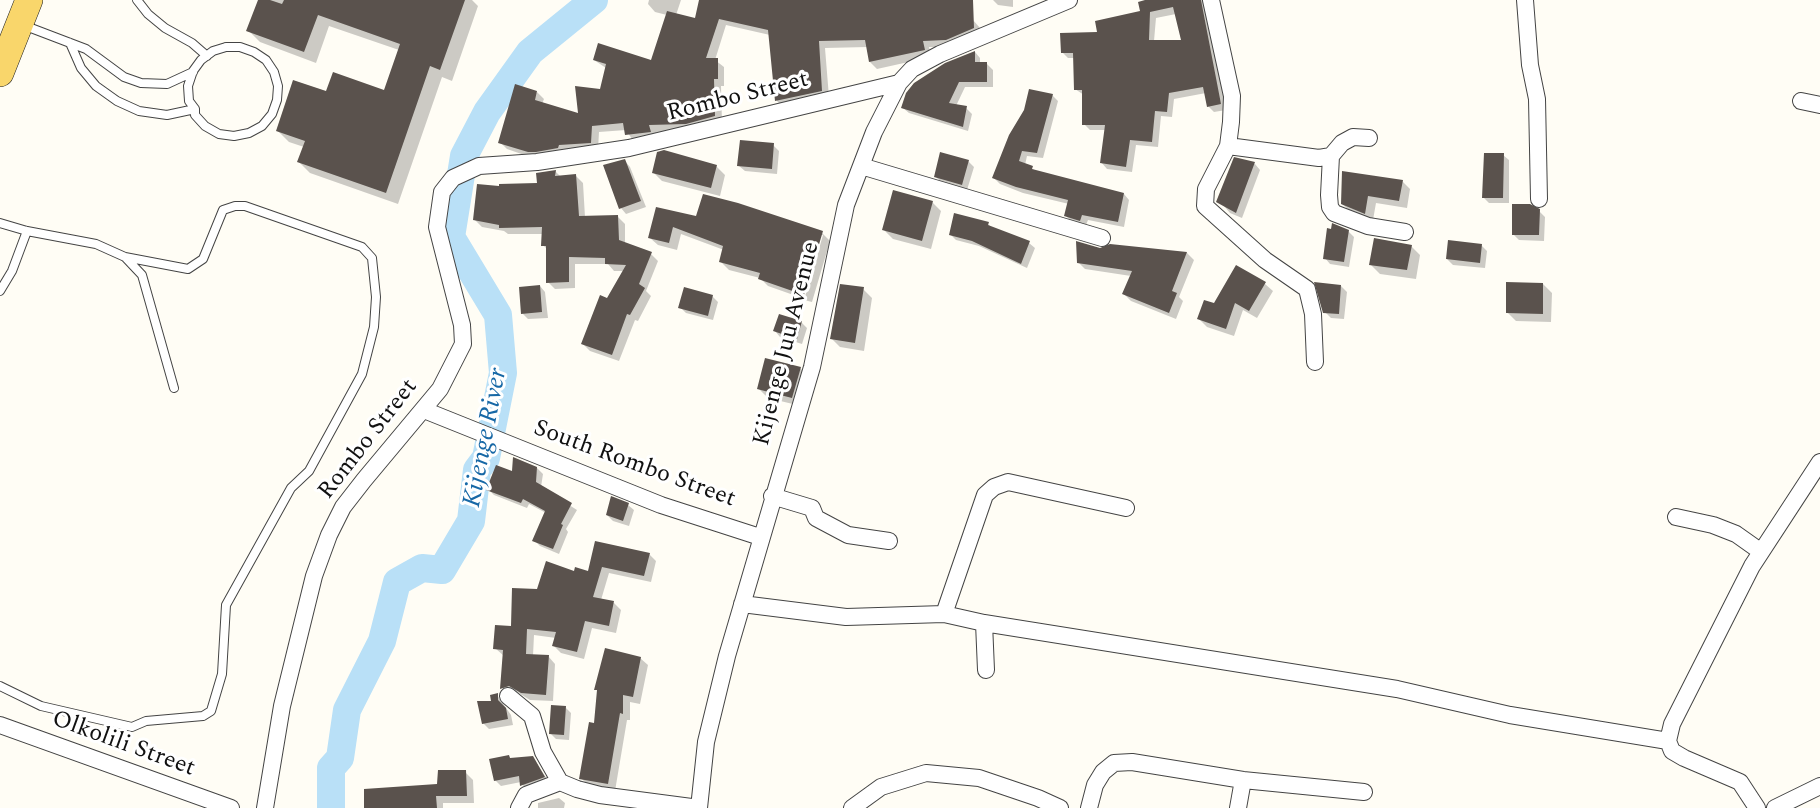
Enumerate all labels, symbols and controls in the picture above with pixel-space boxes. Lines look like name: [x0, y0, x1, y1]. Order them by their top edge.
street label: Rombo Street: [664, 67, 812, 129]
street label: Kijenge Juu Avenue: [749, 239, 827, 449]
water label: Kijenge River: [458, 366, 516, 510]
street label: Rombo Street: [313, 374, 425, 506]
street label: South Rombo Street: [529, 415, 739, 515]
street label: Olkolili Street: [47, 706, 199, 784]

